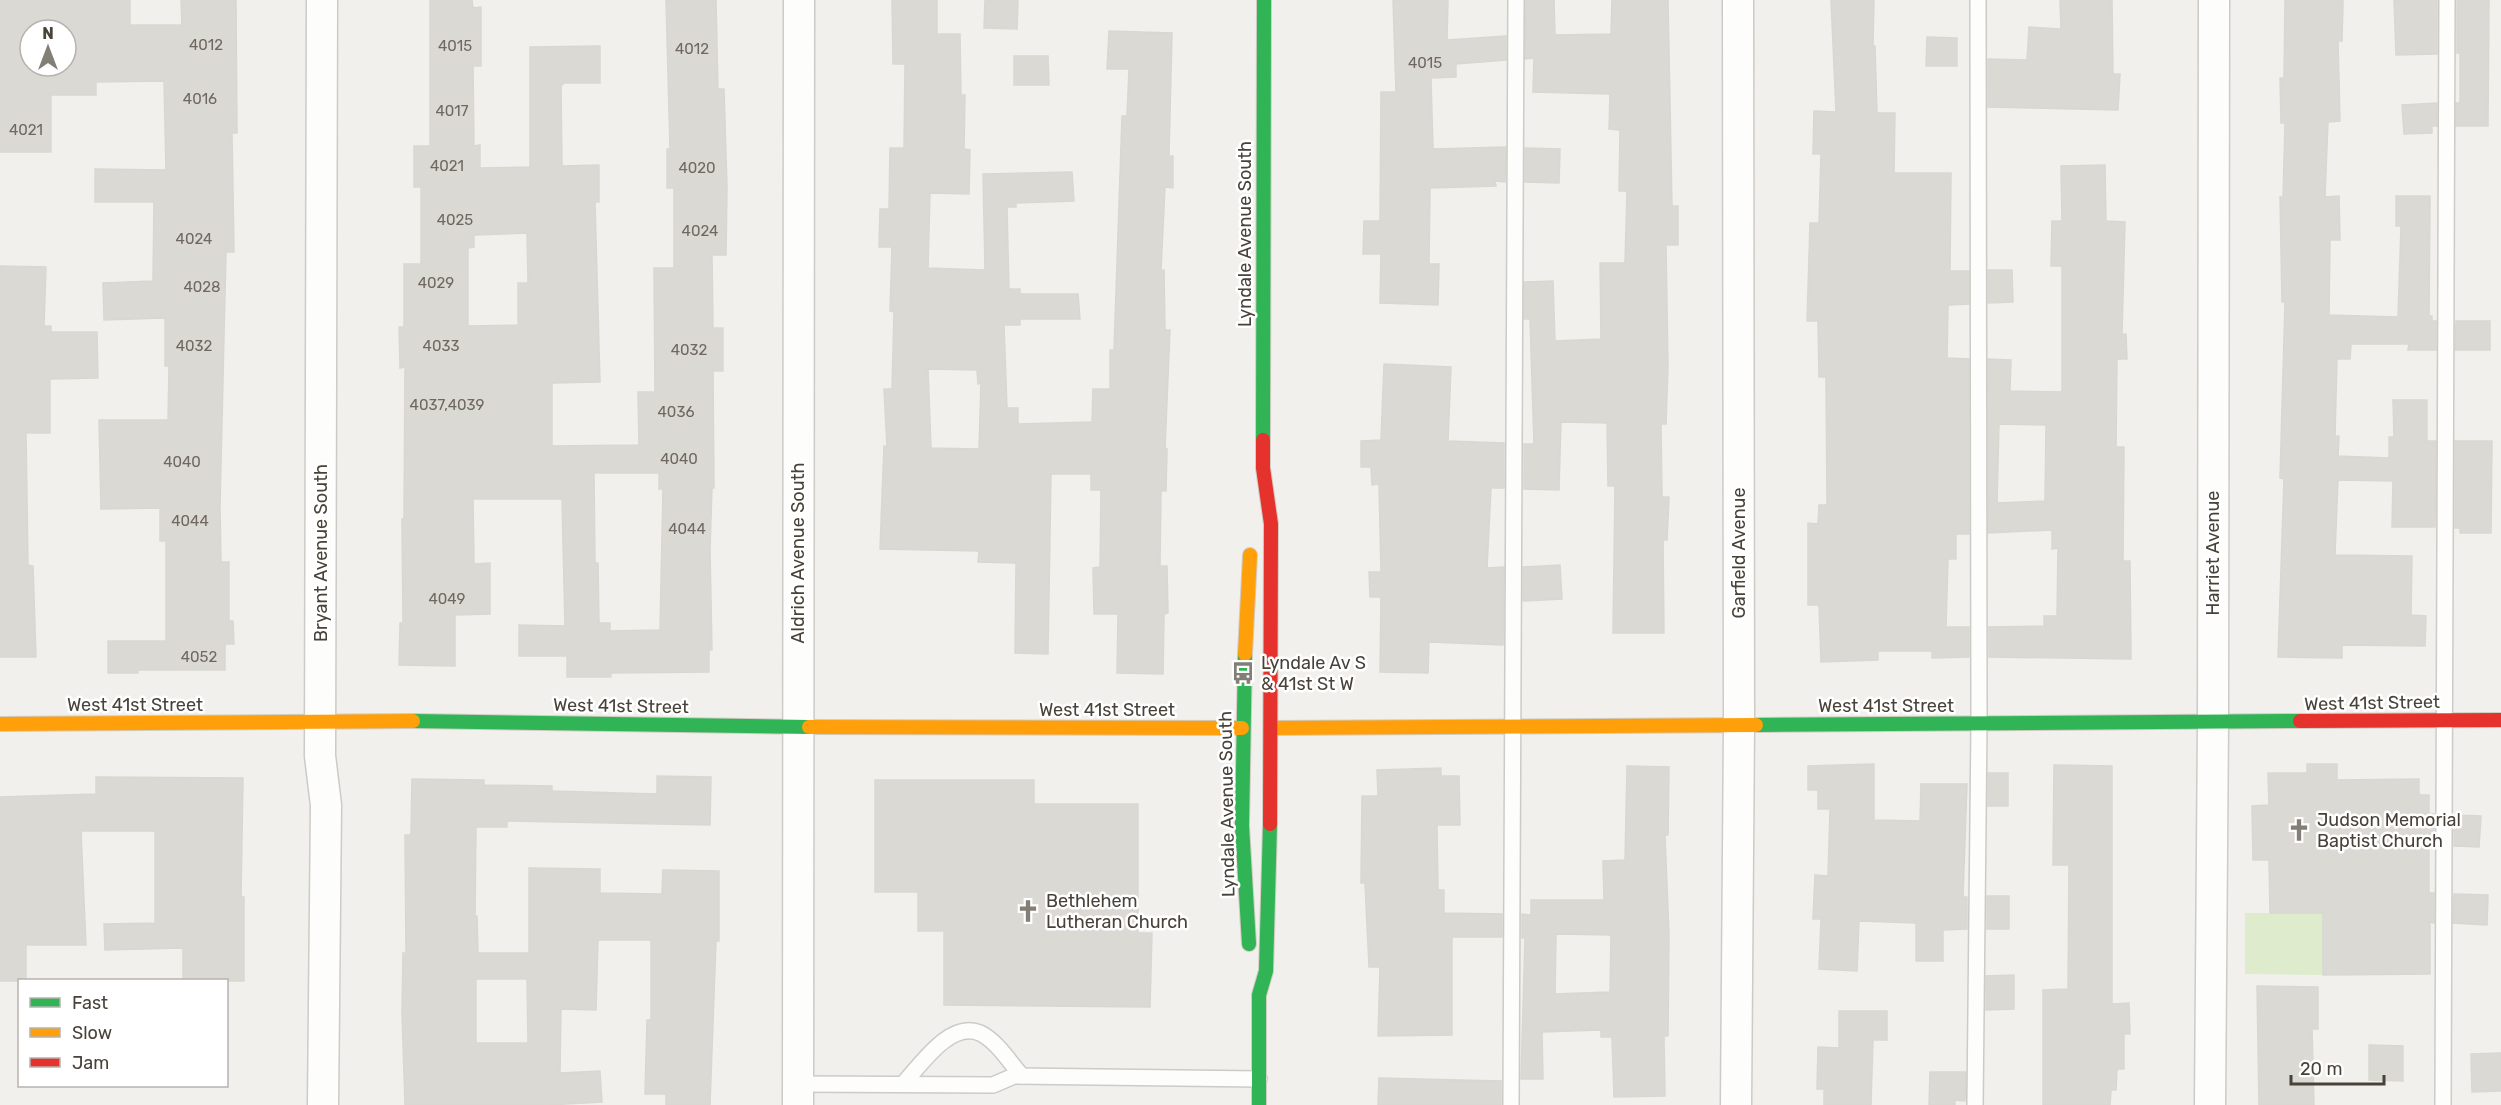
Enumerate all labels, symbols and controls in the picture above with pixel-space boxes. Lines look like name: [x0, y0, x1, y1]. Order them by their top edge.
north arrow: [18, 18, 78, 78]
text: N: [42, 24, 54, 43]
house number: 4012: [189, 36, 223, 54]
house number: 4015: [438, 37, 472, 55]
house number: 4012: [675, 40, 709, 58]
house number: 4015: [1408, 54, 1442, 72]
house number: 4016: [183, 90, 217, 108]
house number: 4017: [436, 102, 469, 120]
house number: 4021: [9, 121, 43, 139]
street label: Lyndale Avenue South: [1234, 141, 1256, 327]
house number: 4021: [430, 157, 464, 175]
house number: 4020: [678, 159, 716, 177]
house number: 4025: [437, 211, 473, 229]
house number: 4024: [682, 222, 718, 240]
house number: 4024: [176, 230, 212, 248]
house number: 4029: [418, 274, 454, 292]
house number: 4028: [183, 278, 221, 296]
house number: 4032: [176, 337, 213, 355]
house number: 4033: [423, 337, 459, 355]
house number: 4032: [671, 341, 708, 359]
house number: 4037,4039: [410, 396, 485, 414]
house number: 4036: [658, 403, 694, 421]
house number: 4040: [660, 450, 698, 468]
house number: 4040: [163, 453, 201, 471]
street label: Aldrich Avenue South: [787, 463, 809, 644]
street label: Bryant Avenue South: [310, 464, 332, 642]
street label: Garfield Avenue: [1728, 487, 1750, 619]
street label: Harriet Avenue: [2202, 491, 2224, 615]
house number: 4044: [171, 512, 209, 530]
house number: 4044: [668, 520, 706, 538]
house number: 4049: [429, 590, 466, 608]
house number: 4052: [181, 648, 217, 666]
place label: Lyndale Av S & 41st St W: [1261, 652, 1366, 695]
bus stop icon: Lyndale Av S & 41st St W: [1230, 660, 1256, 686]
street label: West 41st Street: [2304, 691, 2440, 715]
street label: West 41st Street: [67, 694, 203, 716]
street label: West 41st Street: [553, 694, 689, 718]
street label: West 41st Street: [1818, 695, 1954, 717]
street label: West 41st Street: [1039, 699, 1175, 721]
street label: Lyndale Avenue South: [1214, 711, 1240, 897]
place label: Judson Memorial Baptist Church: [2317, 809, 2461, 852]
church icon: Judson Memorial Baptist Church: [2286, 817, 2312, 843]
place label: Bethlehem Lutheran Church: [1046, 890, 1188, 933]
church icon: Bethlehem Lutheran Church: [1015, 898, 1041, 924]
legend: [18, 979, 228, 1087]
text: Fast: [72, 992, 108, 1014]
text: Slow: [72, 1022, 112, 1044]
scale bar: [2291, 1048, 2384, 1086]
text: Jam: [72, 1052, 109, 1074]
text: 20 m: [2300, 1058, 2342, 1080]

